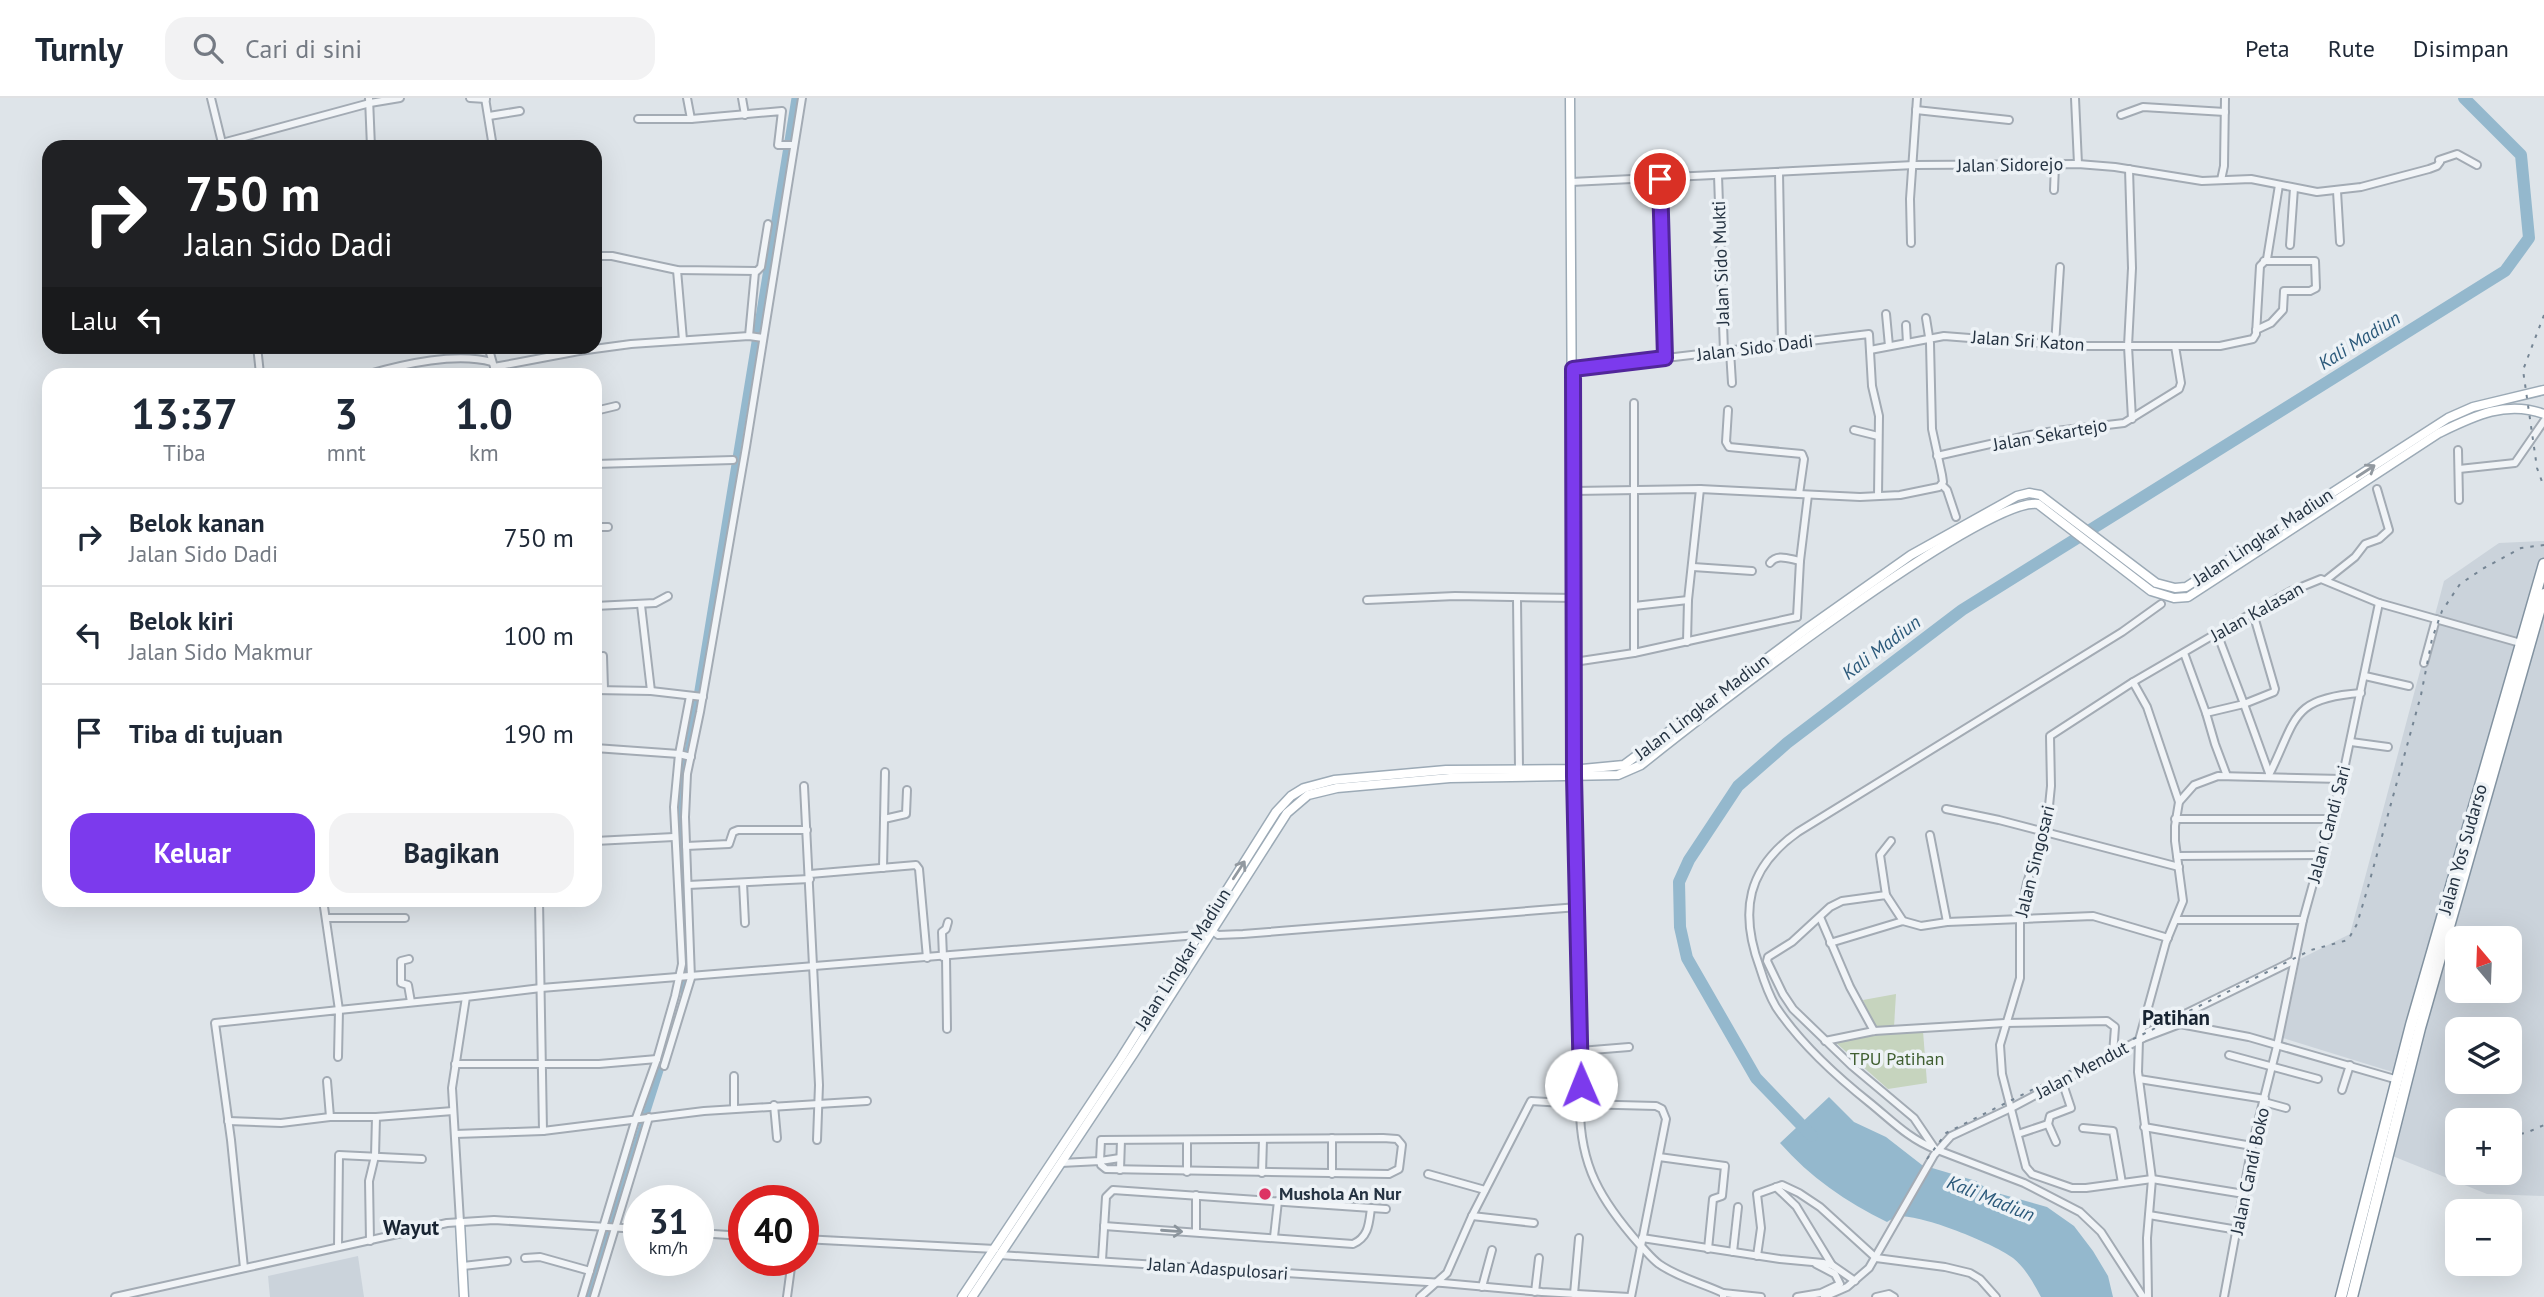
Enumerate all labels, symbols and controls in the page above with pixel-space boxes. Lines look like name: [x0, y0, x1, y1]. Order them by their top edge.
search box: [165, 17, 655, 80]
text: Turnly: [35, 27, 123, 70]
icon: search: [189, 29, 227, 67]
text: Cari di sini: [245, 32, 362, 65]
text: Peta: [2245, 33, 2290, 64]
text: Rute: [2328, 33, 2375, 64]
text: Disimpan: [2413, 33, 2509, 64]
pin: [1630, 149, 1690, 209]
street label: Jalan Sidorejo: [1956, 152, 2063, 177]
icon: arrive: [1641, 160, 1679, 198]
text: 750 m: [185, 161, 320, 225]
icon: right: [70, 168, 161, 259]
street label: Jalan Sido Mukti: [1707, 200, 1734, 327]
text: Jalan Sido Dadi: [185, 223, 393, 265]
icon: left: [131, 301, 169, 339]
text: Lalu: [70, 304, 117, 337]
water label: Kali Madiun: [2313, 305, 2405, 375]
street label: Jalan Sri Katon: [1970, 325, 2085, 356]
street label: Jalan Sido Dadi: [1695, 329, 1814, 366]
text: 13:37: [131, 386, 238, 441]
text: 3: [334, 386, 358, 441]
text: 1.0: [455, 386, 513, 441]
street label: Jalan Sekartejo: [1990, 413, 2109, 456]
text: Tiba: [163, 438, 206, 467]
text: mnt: [327, 438, 366, 467]
text: km: [469, 438, 499, 467]
one-way arrow: [2356, 464, 2375, 478]
street label: Jalan Lingkar Madiun: [2188, 483, 2337, 591]
text: Belok kanan: [129, 506, 265, 539]
icon: right: [70, 518, 108, 556]
text: 750 m: [503, 521, 574, 554]
text: Jalan Sido Dadi: [129, 539, 278, 568]
street label: Jalan Kalasan: [2205, 577, 2307, 647]
text: Belok kiri: [129, 604, 234, 637]
water label: Kali Madiun: [1837, 610, 1925, 684]
icon: left: [70, 616, 108, 654]
text: 100 m: [503, 619, 574, 652]
text: Jalan Sido Makmur: [129, 637, 313, 666]
street label: Jalan Lingkar Madiun: [1629, 649, 1773, 765]
icon: arrive: [70, 714, 108, 752]
text: Tiba di tujuan: [129, 717, 283, 750]
text: 190 m: [503, 717, 574, 750]
street label: Jalan Candi Sari: [2302, 763, 2355, 886]
street label: Jalan Yos Sudarso: [2433, 781, 2492, 918]
street label: Jalan Singosari: [2009, 803, 2059, 920]
button: Keluar: [70, 813, 315, 893]
button: Bagikan: [329, 813, 574, 893]
one-way arrow: [1232, 861, 1247, 880]
street label: Jalan Lingkar Madiun: [1129, 884, 1235, 1035]
north arrow: [2445, 926, 2522, 1003]
map controls: [2445, 926, 2522, 1276]
district label: Patihan: [2142, 1004, 2210, 1031]
button: layers: [2445, 1017, 2522, 1094]
street label: Jalan Mendut: [2031, 1036, 2132, 1104]
park label: TPU Patihan: [1850, 1047, 1944, 1070]
position arrow: [1544, 1048, 1618, 1122]
street label: Jalan Candi Boko: [2225, 1105, 2274, 1237]
button: +: [2445, 1108, 2522, 1185]
water label: Kali Madiun: [1944, 1170, 2039, 1227]
place label: Mushola An Nur: [1279, 1182, 1402, 1205]
speed limit sign: 40: [728, 1185, 819, 1276]
marker: Mushola An Nur: [1257, 1186, 1273, 1202]
text: 31: [649, 1198, 688, 1244]
button: −: [2445, 1199, 2522, 1276]
district label: Wayut: [383, 1214, 440, 1241]
one-way arrow: [1161, 1225, 1183, 1238]
text: km/h: [649, 1236, 688, 1259]
street label: Jalan Adaspulosari: [1146, 1252, 1289, 1285]

